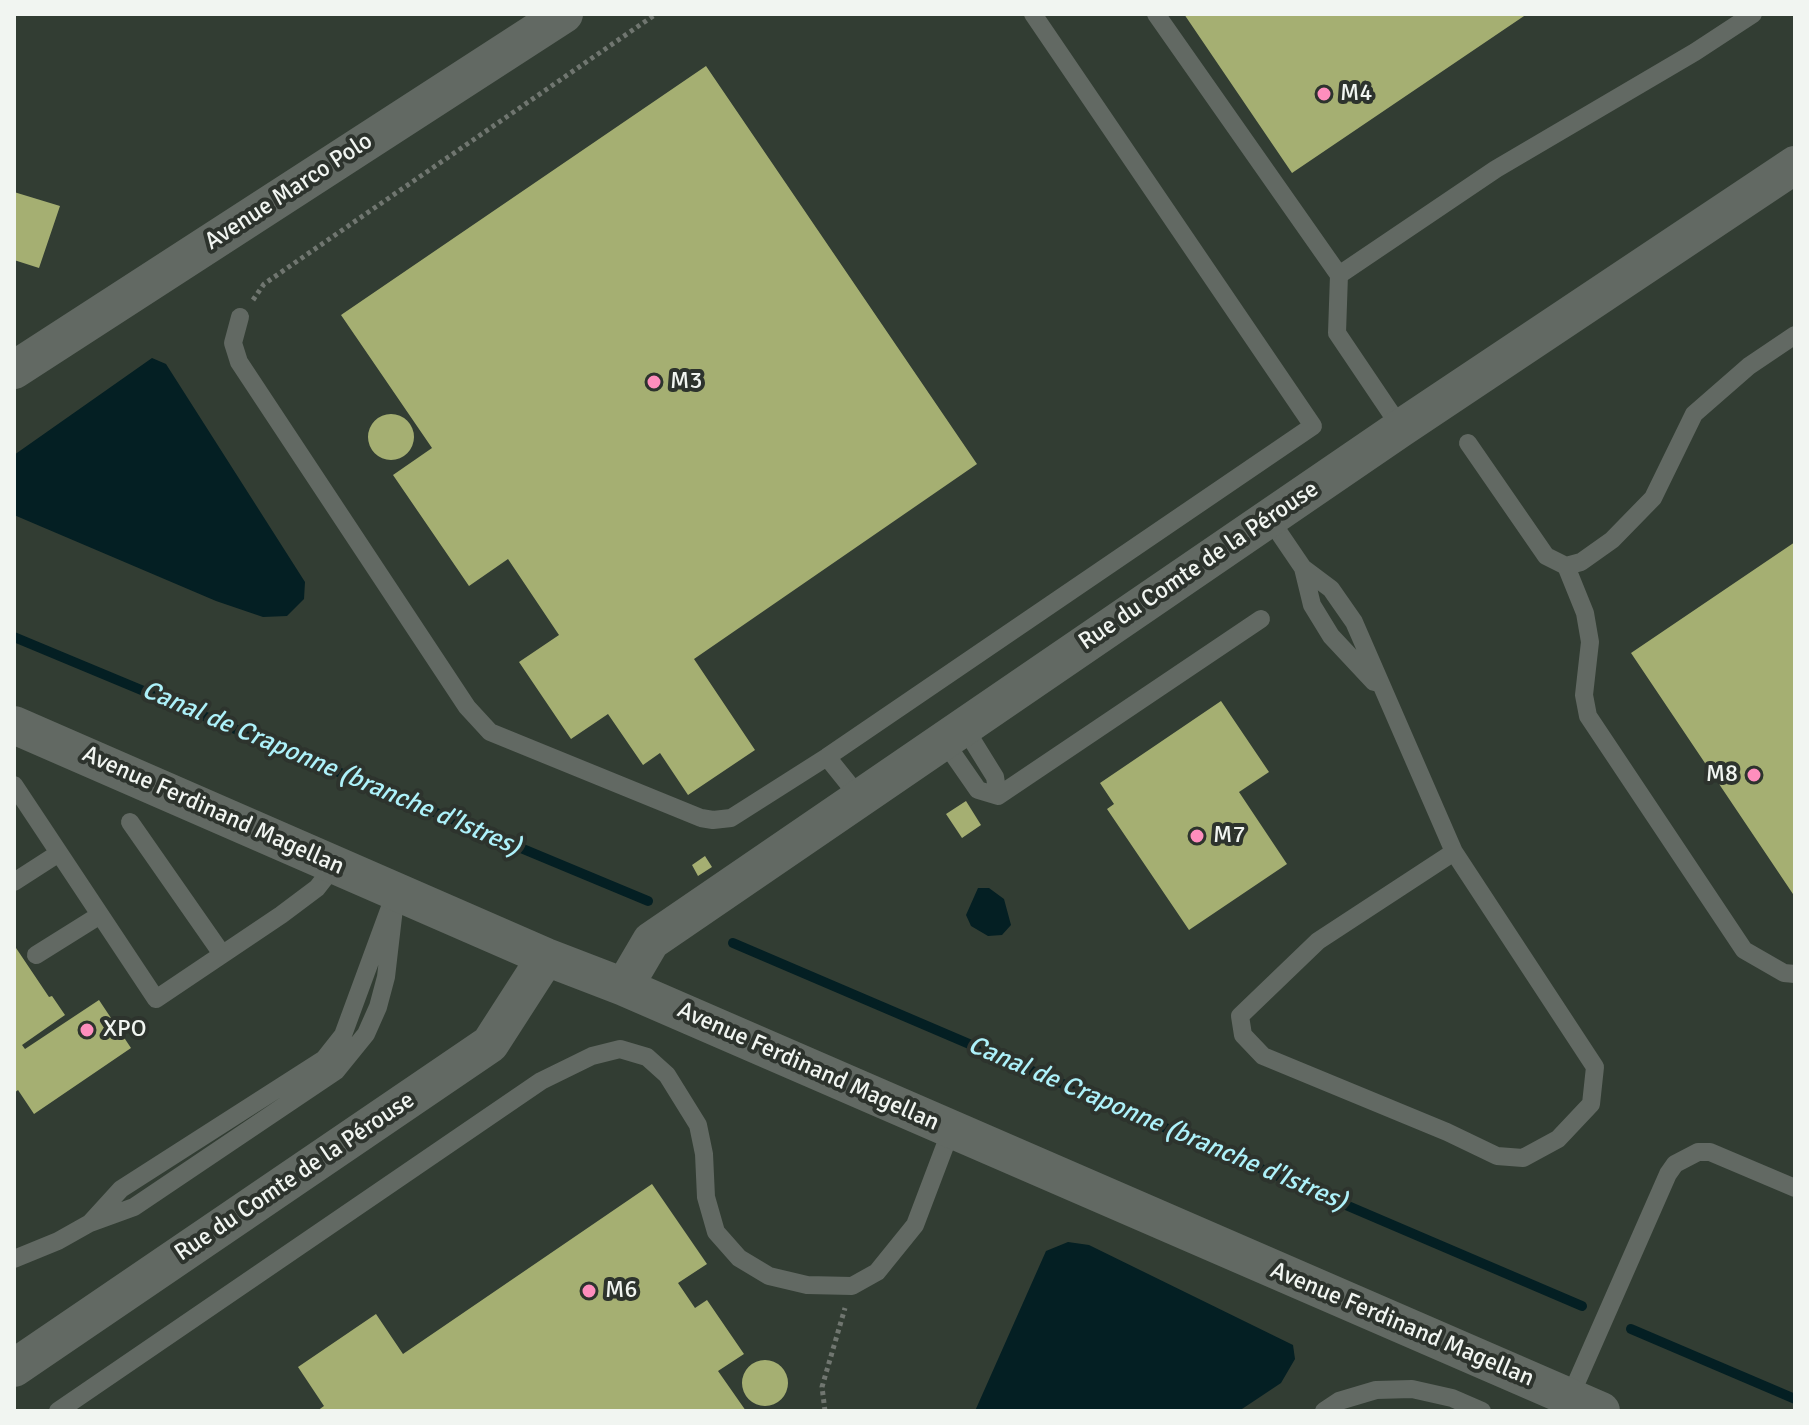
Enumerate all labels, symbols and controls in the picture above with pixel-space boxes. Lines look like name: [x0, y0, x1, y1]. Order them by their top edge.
place label: M4: [1340, 80, 1372, 108]
marker: M4: [1315, 85, 1333, 103]
street label: Avenue Marco Polo: [200, 127, 378, 257]
place label: M3: [670, 368, 702, 396]
marker: M3: [645, 373, 663, 391]
street label: Rue du Comte de la Pérouse: [1074, 475, 1324, 657]
water label: Canal de Craponne (branche d'Istres): [137, 675, 525, 863]
street label: Avenue Ferdinand Magellan: [78, 740, 348, 882]
place label: M8: [1706, 761, 1738, 789]
marker: M8: [1745, 766, 1763, 784]
place label: M7: [1213, 822, 1245, 850]
marker: M7: [1188, 827, 1206, 845]
street label: Avenue Ferdinand Magellan: [673, 996, 943, 1138]
place label: XPO: [103, 1016, 146, 1044]
marker: XPO: [78, 1021, 96, 1039]
water label: Canal de Craponne (branche d'Istres): [963, 1030, 1351, 1218]
street label: Rue du Comte de la Pérouse: [170, 1086, 420, 1268]
street label: Avenue Ferdinand Magellan: [1266, 1256, 1538, 1394]
place label: M6: [605, 1277, 637, 1305]
marker: M6: [580, 1282, 598, 1300]

